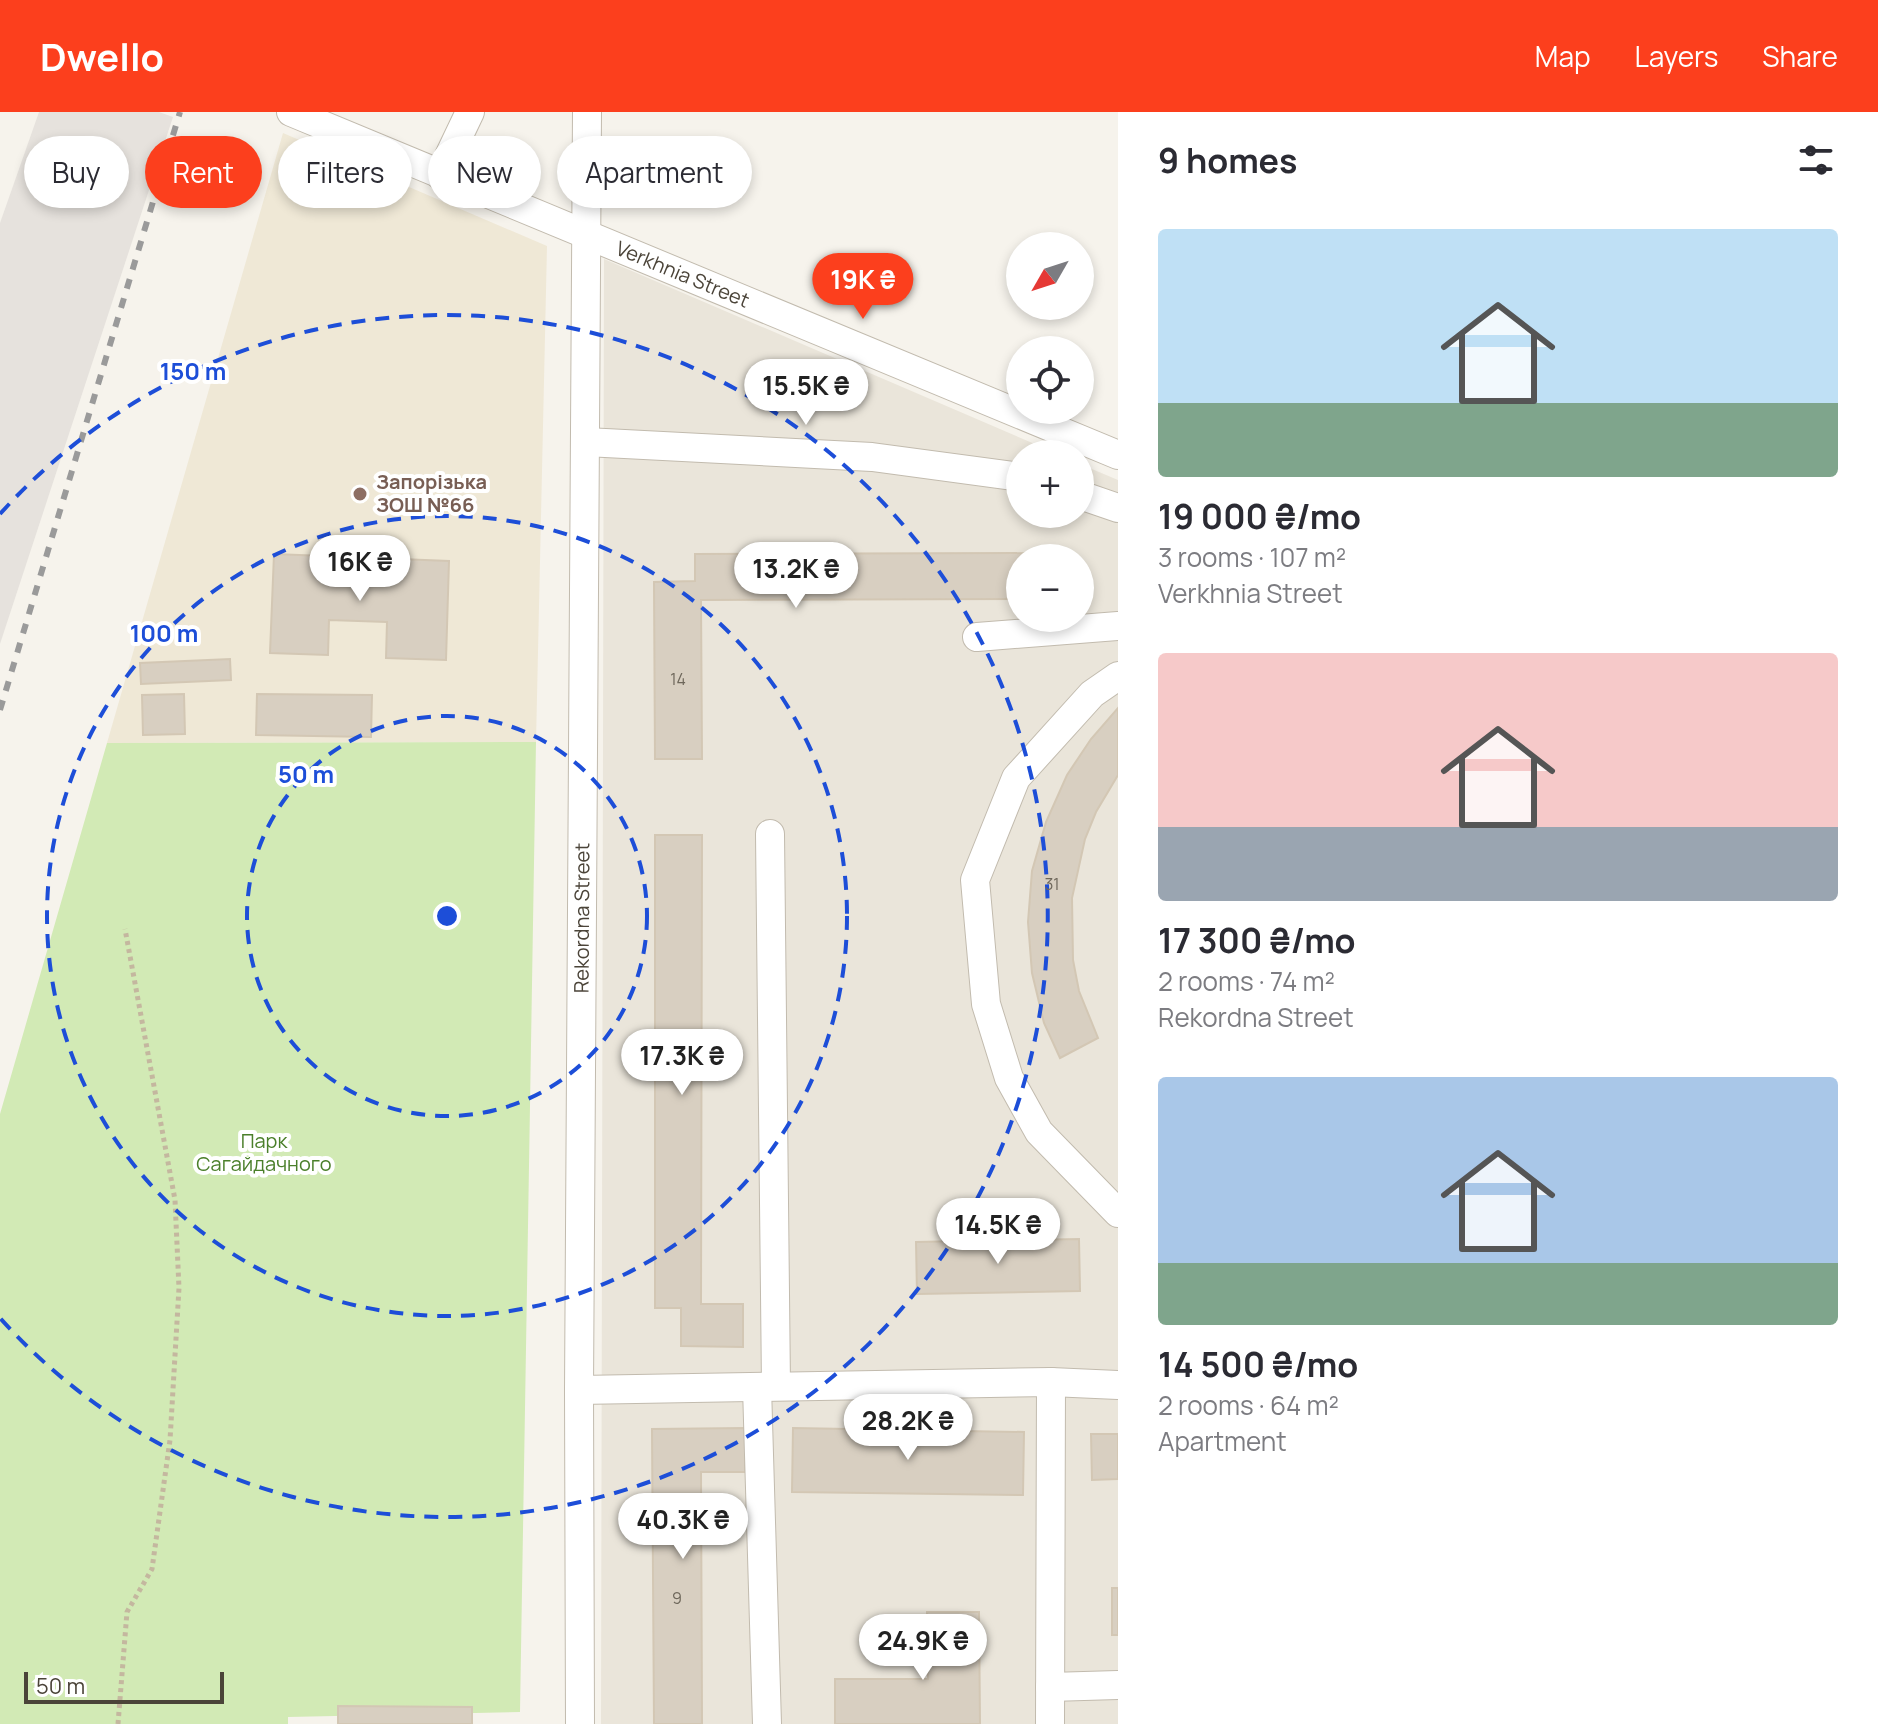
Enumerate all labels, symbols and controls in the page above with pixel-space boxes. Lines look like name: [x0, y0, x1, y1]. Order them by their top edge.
text: Dwello: [40, 30, 164, 82]
text: Map: [1535, 37, 1591, 75]
text: Layers: [1635, 37, 1718, 75]
text: Share: [1762, 37, 1838, 75]
chip: Buy: [24, 136, 129, 208]
chip: Rent: [145, 136, 262, 208]
chip: Filters: [278, 136, 412, 208]
chip: New: [428, 136, 541, 208]
chip: Apartment: [557, 136, 752, 208]
text: 9 homes: [1158, 137, 1297, 183]
icon: filters: [1794, 138, 1838, 182]
north arrow: [1006, 232, 1094, 320]
map controls: [1006, 232, 1094, 632]
street label: Verkhnia Street: [612, 234, 754, 314]
pin: 19K ₴: [807, 253, 919, 321]
text: 19K ₴: [830, 261, 896, 297]
icon: home: [1426, 281, 1570, 425]
button: locate: [1006, 336, 1094, 424]
text: 150 m: [160, 354, 226, 387]
pin: 15.5K ₴: [732, 359, 880, 427]
text: 15.5K ₴: [762, 367, 850, 403]
button: +: [1006, 440, 1094, 528]
place label: Запорізька ЗОШ №66: [376, 468, 487, 518]
marker: Запорізька ЗОШ №66: [351, 485, 369, 503]
text: 19 000 ₴/mo: [1158, 493, 1361, 539]
pin: 16K ₴: [304, 535, 416, 603]
text: 3 rooms · 107 m²: [1158, 539, 1346, 575]
pin: 13.2K ₴: [722, 542, 870, 610]
text: 16K ₴: [327, 543, 393, 579]
button: −: [1006, 544, 1094, 632]
text: 13.2K ₴: [752, 550, 840, 586]
text: Verkhnia Street: [1158, 575, 1343, 611]
text: 100 m: [130, 616, 198, 649]
house number: 14: [670, 668, 686, 690]
icon: home: [1426, 705, 1570, 849]
text: 50 m: [278, 757, 334, 790]
street label: Rekordna Street: [567, 843, 595, 993]
house number: 31: [1044, 873, 1060, 895]
centre of rings: [433, 902, 461, 930]
text: 17 300 ₴/mo: [1158, 917, 1355, 963]
text: 2 rooms · 74 m²: [1158, 963, 1335, 999]
text: Rekordna Street: [1158, 999, 1354, 1035]
pin: 17.3K ₴: [608, 1029, 756, 1097]
text: 17.3K ₴: [639, 1037, 725, 1073]
park label: Парк Сагайдачного: [196, 1127, 332, 1177]
icon: home: [1426, 1129, 1570, 1273]
pin: 14.5K ₴: [924, 1198, 1072, 1266]
text: 14.5K ₴: [954, 1206, 1042, 1242]
text: 14 500 ₴/mo: [1158, 1341, 1358, 1387]
text: 2 rooms · 64 m²: [1158, 1387, 1339, 1423]
pin: 28.2K ₴: [834, 1394, 982, 1462]
text: 28.2K ₴: [862, 1402, 954, 1438]
text: Apartment: [1158, 1423, 1287, 1459]
pin: 40.3K ₴: [609, 1493, 757, 1561]
text: 40.3K ₴: [636, 1501, 730, 1537]
house number: 9: [672, 1587, 682, 1609]
pin: 24.9K ₴: [849, 1614, 997, 1682]
text: 24.9K ₴: [877, 1622, 969, 1658]
scale bar: [24, 1668, 224, 1704]
text: 50 m: [36, 1671, 85, 1701]

